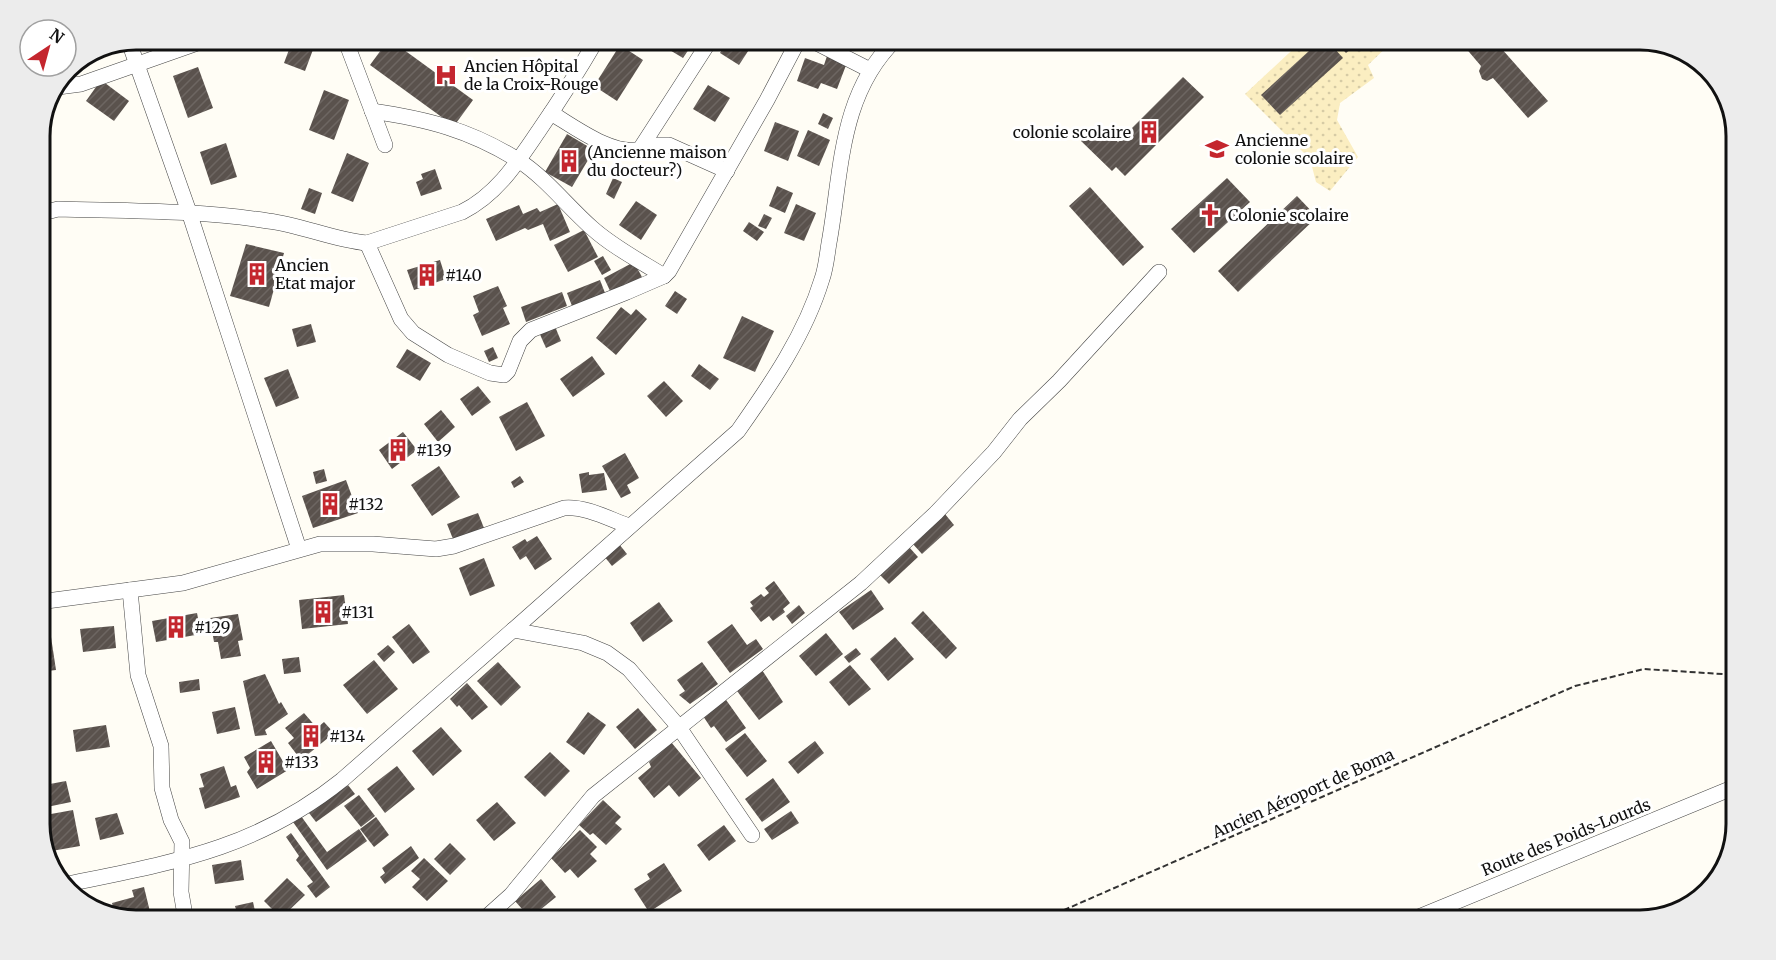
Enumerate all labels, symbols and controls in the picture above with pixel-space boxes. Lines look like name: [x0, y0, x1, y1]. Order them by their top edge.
north arrow: [18, 18, 78, 78]
text: N: [46, 24, 68, 48]
place label: Ancien Hôpital de la Croix-Rouge: [463, 56, 598, 94]
hospital icon: Ancien Hôpital de la Croix-Rouge: [433, 62, 459, 88]
building icon: colonie scolaire: [1136, 119, 1162, 145]
place label: colonie scolaire: [1013, 122, 1131, 142]
place label: Ancienne colonie scolaire: [1234, 130, 1353, 168]
school or university icon: Ancienne colonie scolaire: [1204, 136, 1230, 162]
place label: (Ancienne maison du docteur?): [587, 142, 727, 180]
building icon: (Ancienne maison du docteur?): [556, 148, 582, 174]
church icon: Colonie scolaire: [1197, 202, 1223, 228]
place label: Colonie scolaire: [1228, 205, 1349, 225]
place label: Ancien Etat major: [274, 255, 355, 293]
building icon: Ancien Etat major: [244, 261, 270, 287]
building icon: #140: [414, 262, 440, 288]
place label: #140: [445, 265, 482, 285]
building icon: #139: [385, 437, 411, 463]
place label: #139: [416, 440, 452, 460]
building icon: #132: [317, 491, 343, 517]
place label: #132: [348, 494, 384, 514]
building icon: #131: [310, 599, 336, 625]
place label: #131: [341, 602, 374, 622]
building icon: #129: [163, 614, 189, 640]
place label: #129: [194, 617, 230, 637]
building icon: #134: [298, 723, 324, 749]
place label: #134: [329, 726, 365, 746]
street label: Ancien Aéroport de Boma: [1208, 744, 1397, 843]
building icon: #133: [253, 749, 279, 775]
place label: #133: [284, 752, 319, 772]
street label: Route des Poids-Lourds: [1479, 794, 1654, 880]

